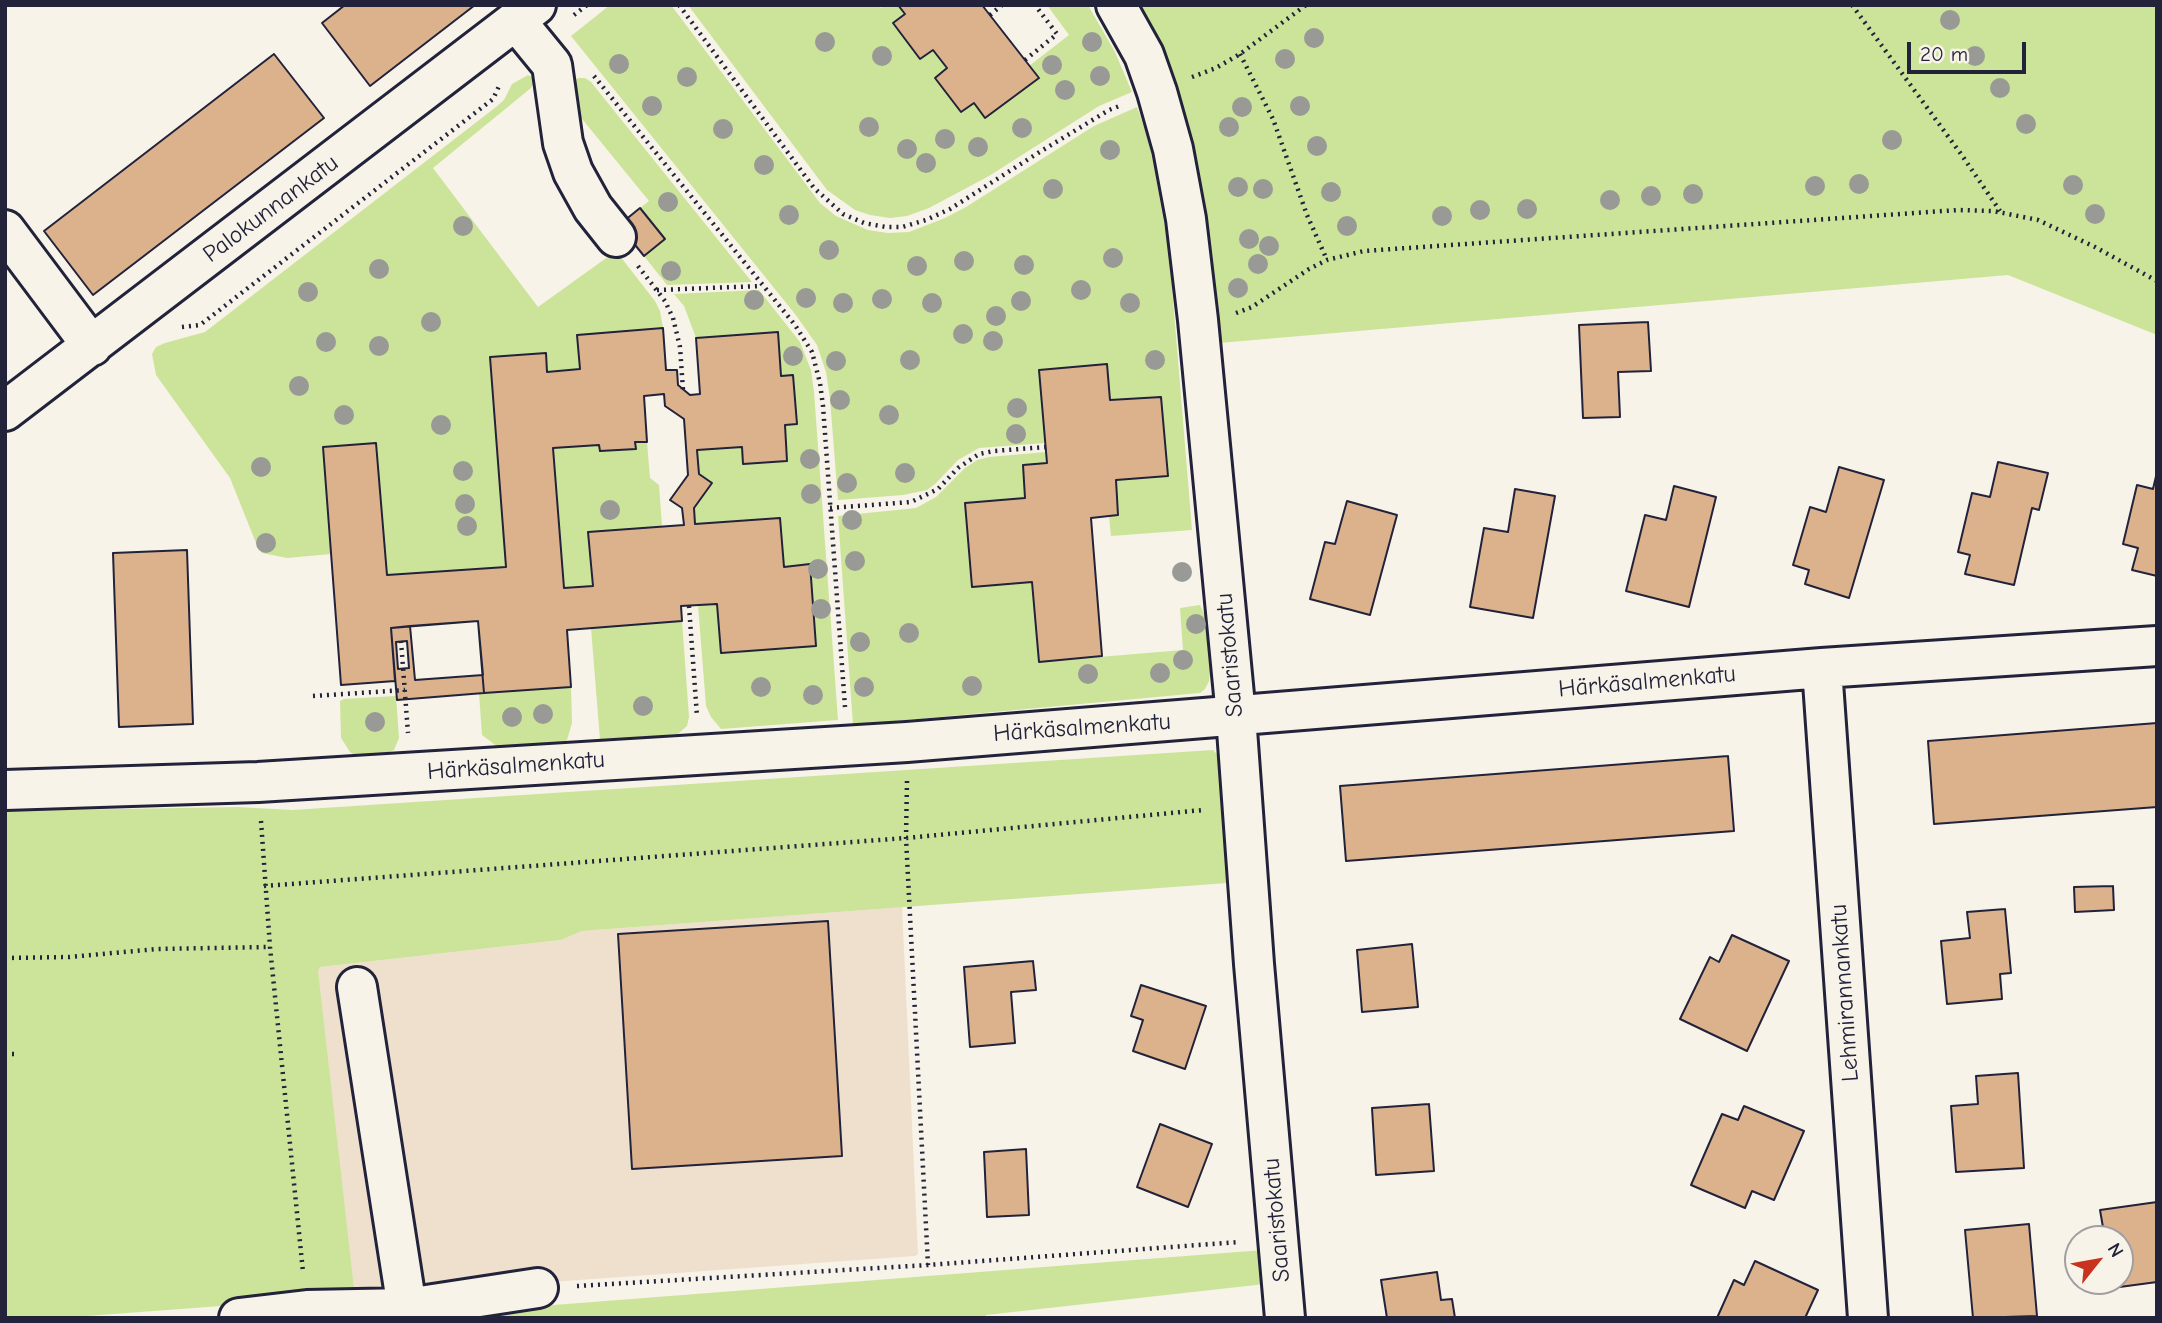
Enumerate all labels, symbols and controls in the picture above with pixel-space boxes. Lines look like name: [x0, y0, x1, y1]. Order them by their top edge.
scale bar: [1910, 28, 2029, 72]
text: 20 m: [1920, 42, 1968, 66]
street label: Palokunnankatu: [198, 149, 344, 269]
street label: Saaristokatu: [1210, 592, 1250, 718]
street label: Härkäsalmenkatu: [1557, 660, 1737, 704]
street label: Härkäsalmenkatu: [992, 707, 1172, 749]
street label: Härkäsalmenkatu: [426, 745, 606, 787]
street label: Lehmirannankatu: [1824, 903, 1866, 1083]
street label: Saaristokatu: [1257, 1157, 1297, 1283]
north arrow: [2064, 1225, 2134, 1295]
text: N: [2103, 1239, 2128, 1261]

